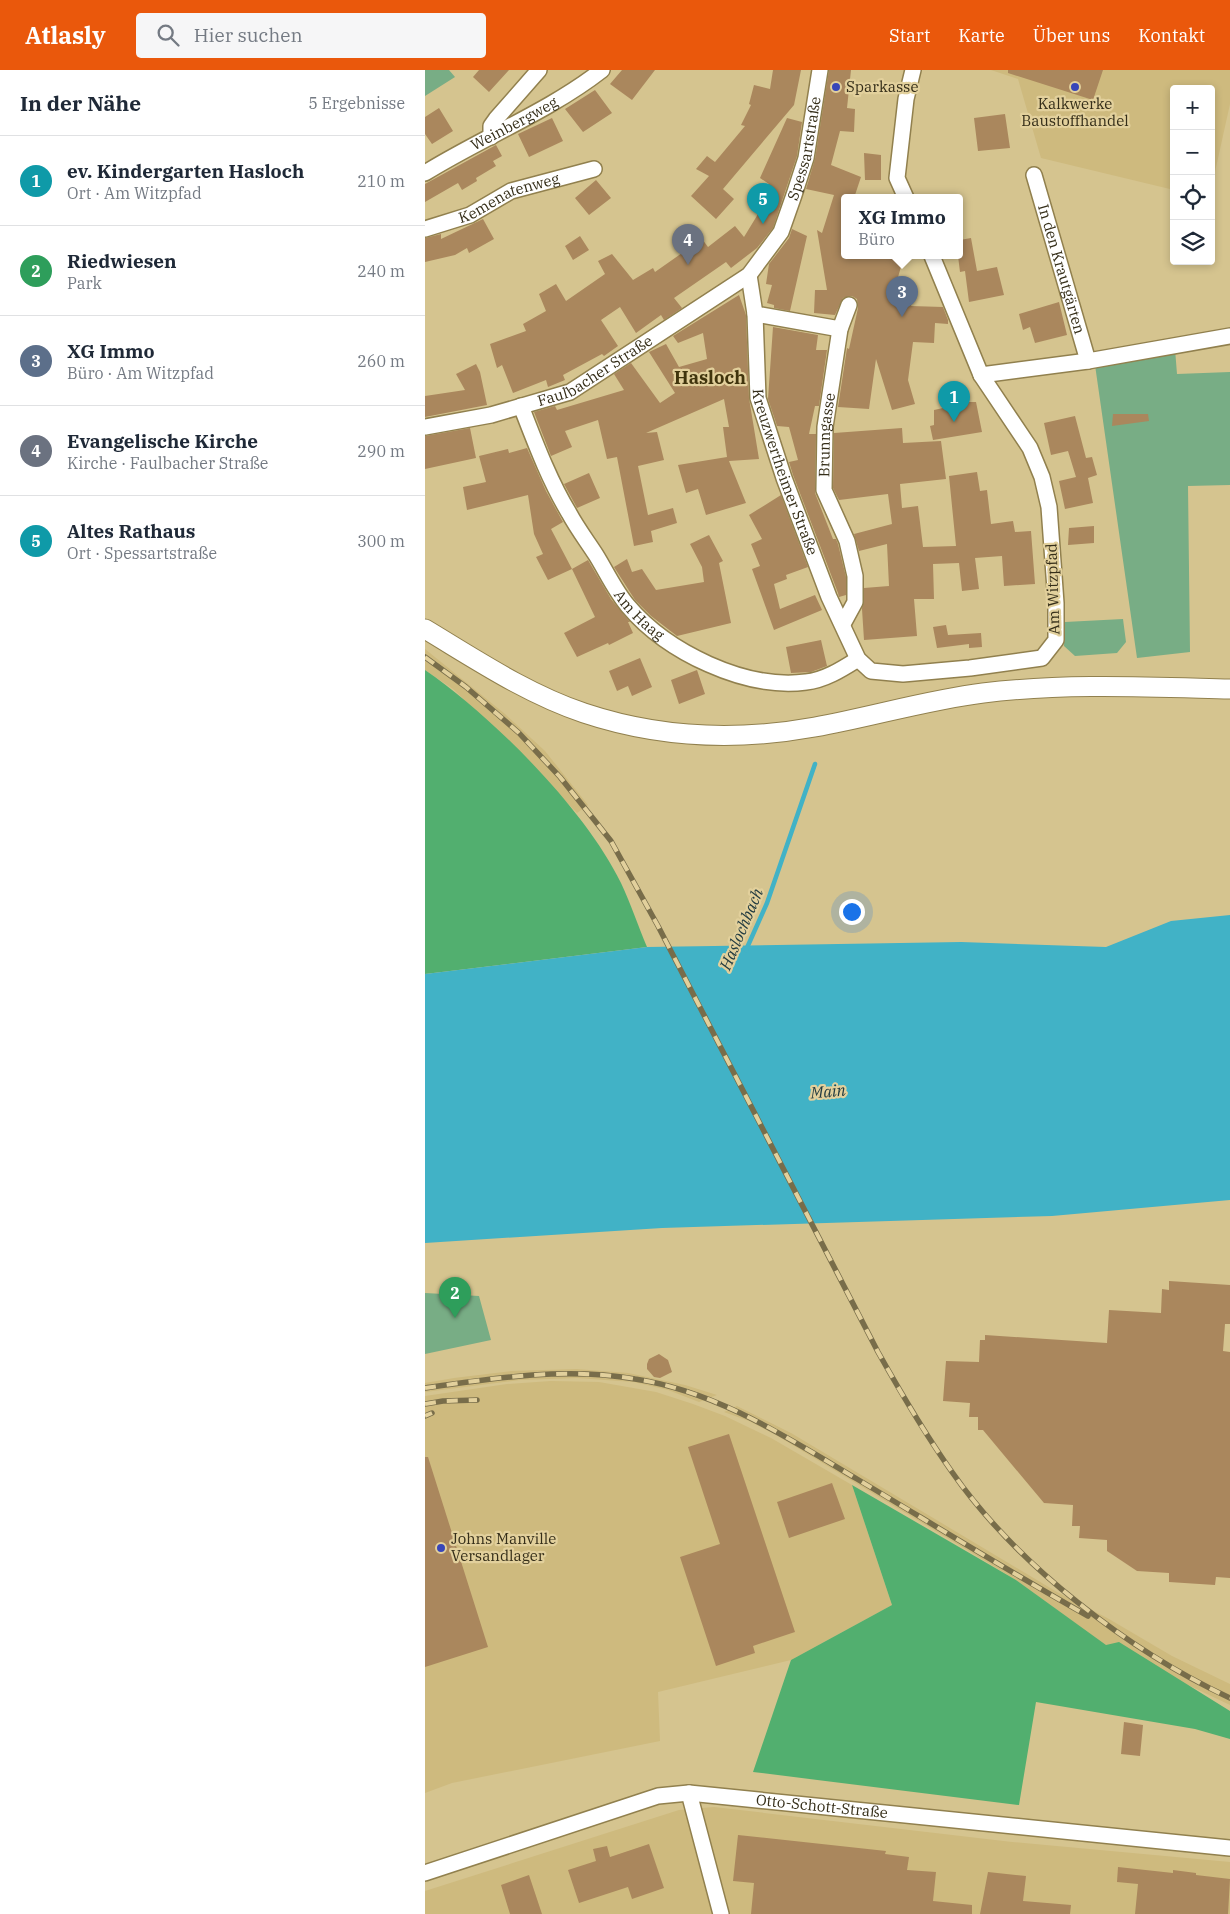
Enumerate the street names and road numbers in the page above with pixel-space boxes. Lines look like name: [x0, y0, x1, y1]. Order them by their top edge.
street label: Weinbergweg: [467, 92, 561, 154]
street label: Spessartstraße: [783, 95, 825, 203]
street label: Kemenatenweg: [456, 169, 561, 227]
street label: In den Krautgärten: [1034, 202, 1090, 336]
street label: Faulbacher Straße: [535, 331, 656, 410]
street label: Kreuzwertheimer Straße: [749, 389, 822, 558]
street label: Brunngasse: [814, 392, 839, 477]
street label: Am Witzpfad: [1041, 543, 1064, 635]
street label: Am Haag: [610, 586, 668, 645]
street label: Otto-Schott-Straße: [755, 1790, 889, 1822]

